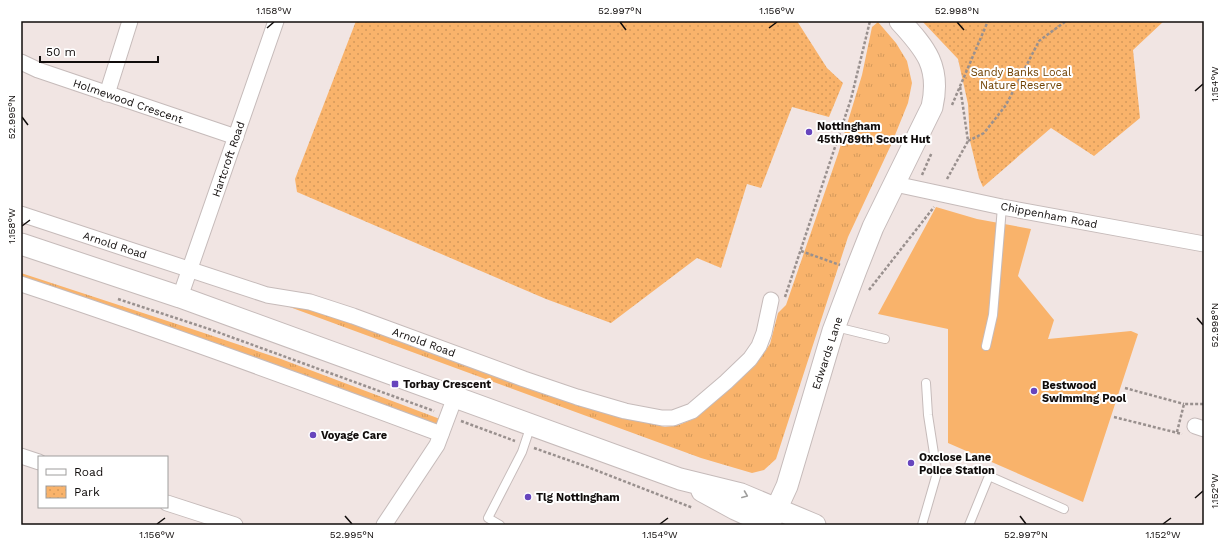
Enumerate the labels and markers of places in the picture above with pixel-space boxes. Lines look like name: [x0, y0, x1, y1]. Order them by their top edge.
place label: Nottingham 45th/89th Scout Hut: [817, 120, 931, 146]
marker: Nottingham 45th/89th Scout Hut: [804, 127, 814, 137]
place label: Torbay Crescent: [403, 378, 491, 391]
marker: Torbay Crescent: [390, 379, 400, 389]
place label: Bestwood Swimming Pool: [1042, 379, 1127, 405]
marker: Bestwood Swimming Pool: [1029, 386, 1039, 396]
place label: Voyage Care: [321, 429, 387, 442]
marker: Voyage Care: [308, 430, 318, 440]
place label: Oxclose Lane Police Station: [919, 451, 995, 477]
marker: Oxclose Lane Police Station: [906, 458, 916, 468]
place label: Tlg Nottingham: [536, 491, 620, 504]
marker: Tlg Nottingham: [523, 492, 533, 502]

